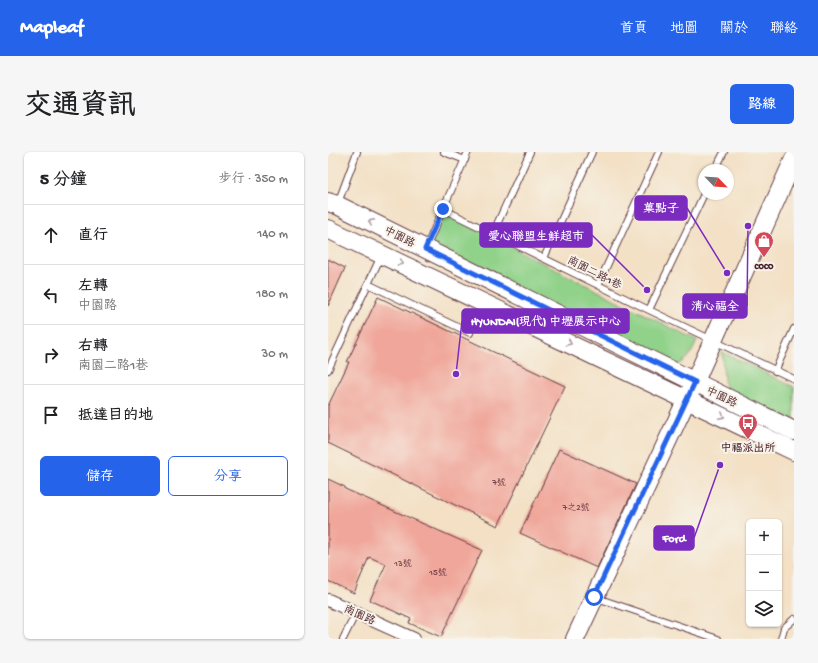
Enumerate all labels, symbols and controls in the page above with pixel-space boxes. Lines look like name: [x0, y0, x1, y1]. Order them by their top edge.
text: Mapleaf: [20, 17, 83, 40]
text: 首頁: [620, 21, 648, 38]
text: 地圖: [670, 21, 698, 38]
text: 關於: [720, 21, 748, 38]
text: 聯絡: [770, 21, 798, 38]
button: 路線: [730, 84, 794, 124]
text: 交通資訊: [24, 91, 136, 124]
north arrow: [698, 164, 734, 200]
text: 5 分鐘: [40, 171, 87, 191]
text: 步行 · 350 m: [218, 172, 288, 187]
callout: 菓點子: [635, 196, 687, 220]
route end: [434, 200, 452, 218]
text: 菓點子: [643, 202, 679, 217]
one-way arrow: [368, 219, 375, 227]
callout: 愛心聯盟生鮮超市: [480, 223, 592, 247]
icon: ahead: [40, 224, 62, 246]
street label: 中園路: [382, 224, 417, 251]
text: 直行: [78, 227, 108, 245]
text: 140 m: [257, 227, 288, 242]
text: 愛心聯盟生鮮超市: [488, 230, 584, 245]
shop icon: coco: [753, 230, 775, 258]
street label: 南園二路1巷: [565, 253, 624, 293]
one-way arrow: [397, 258, 404, 266]
place label: coco: [755, 261, 774, 273]
text: 左轉: [78, 278, 108, 296]
icon: left: [40, 284, 62, 306]
text: 180 m: [256, 287, 288, 302]
callout: 清心福全: [683, 294, 747, 318]
text: 中園路: [78, 299, 117, 314]
text: 清心福全: [691, 300, 739, 315]
callout: HYUNDAI(現代) 中壢展示中心: [462, 309, 629, 333]
text: HYUNDAI(現代) 中壢展示中心: [471, 315, 621, 330]
text: 右轉: [78, 338, 108, 356]
one-way arrow: [565, 338, 573, 346]
icon: right: [40, 344, 62, 366]
text: 30 m: [262, 347, 288, 362]
text: 南園二路1巷: [78, 359, 148, 374]
street label: 中園路: [704, 384, 739, 410]
icon: arrive: [40, 404, 62, 426]
text: 抵達目的地: [78, 407, 153, 425]
one-way arrow: [718, 411, 726, 419]
bus stop icon: 中福派出所: [737, 412, 759, 440]
place label: 中福派出所: [721, 442, 776, 455]
button: 儲存: [40, 456, 160, 496]
button: 分享: [168, 456, 288, 496]
house number: 7號: [491, 478, 506, 489]
house number: 7之2號: [561, 503, 590, 514]
map controls: [746, 519, 782, 627]
button: +: [746, 519, 782, 555]
callout: Ford: [654, 526, 694, 550]
text: Ford: [661, 533, 688, 547]
button: −: [746, 555, 782, 591]
house number: 13號: [393, 559, 412, 570]
house number: 15號: [428, 568, 447, 579]
route start: [585, 588, 603, 606]
button: layers: [746, 591, 782, 627]
street label: 南園路: [342, 602, 378, 628]

